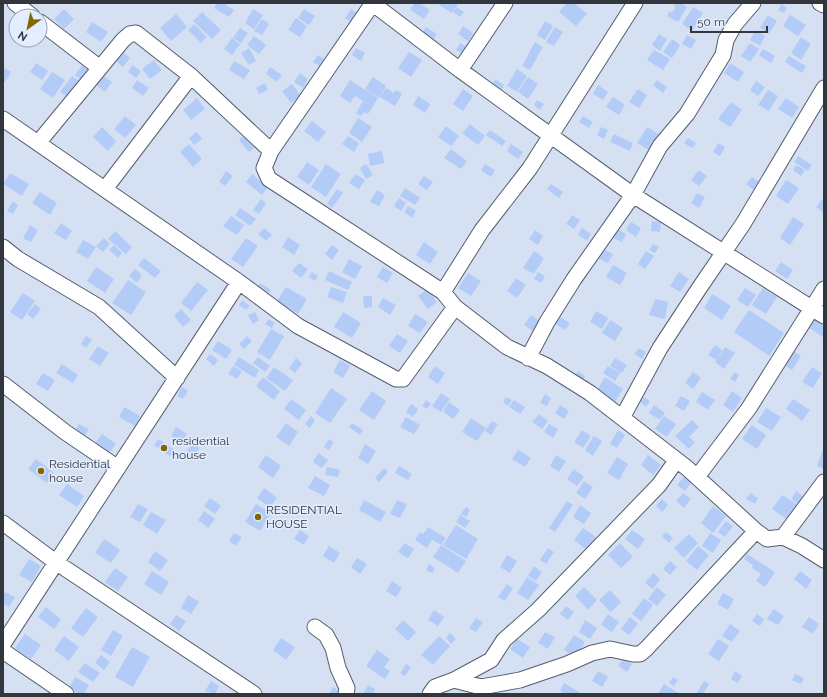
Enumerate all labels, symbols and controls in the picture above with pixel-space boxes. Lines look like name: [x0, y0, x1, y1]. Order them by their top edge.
north arrow: [8, 8, 48, 48]
scale bar: [691, 8, 767, 34]
text: 50 m: [697, 15, 725, 29]
text: N: [16, 28, 30, 44]
place label: residential house: [172, 434, 230, 462]
marker: residential house: [159, 443, 169, 453]
place label: Residential house: [49, 457, 111, 485]
marker: Residential house: [36, 466, 46, 476]
place label: RESIDENTIAL HOUSE: [266, 503, 342, 531]
marker: RESIDENTIAL HOUSE: [253, 512, 263, 522]

